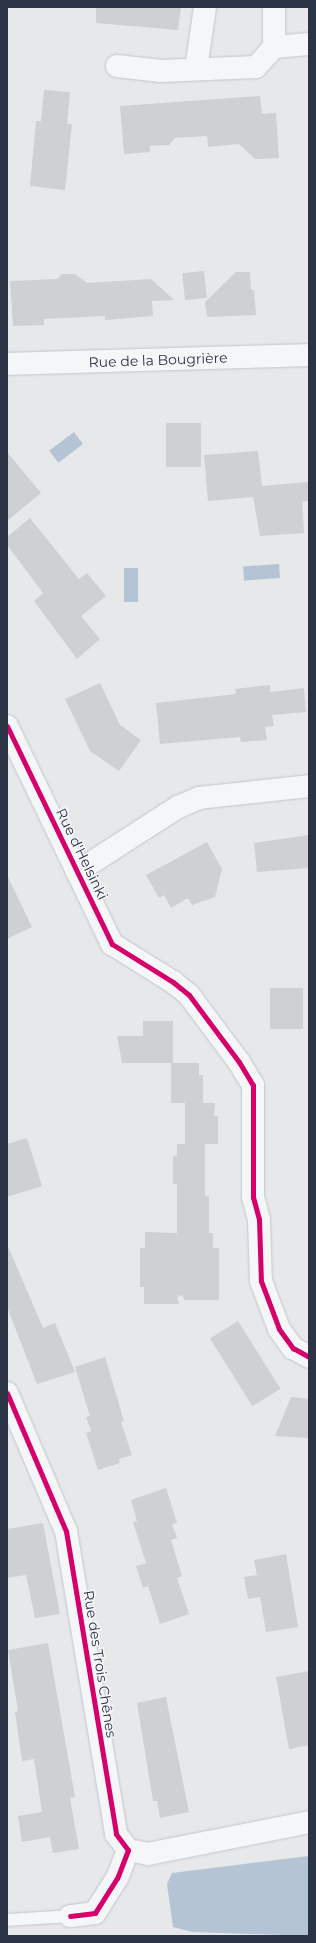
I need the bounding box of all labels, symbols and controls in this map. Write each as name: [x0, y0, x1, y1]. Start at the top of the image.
street label: Rue de la Bougrière: [88, 349, 228, 371]
street label: Rue d'Helsinki: [53, 805, 111, 903]
street label: Rue des Trois Chênes: [80, 1589, 120, 1739]

